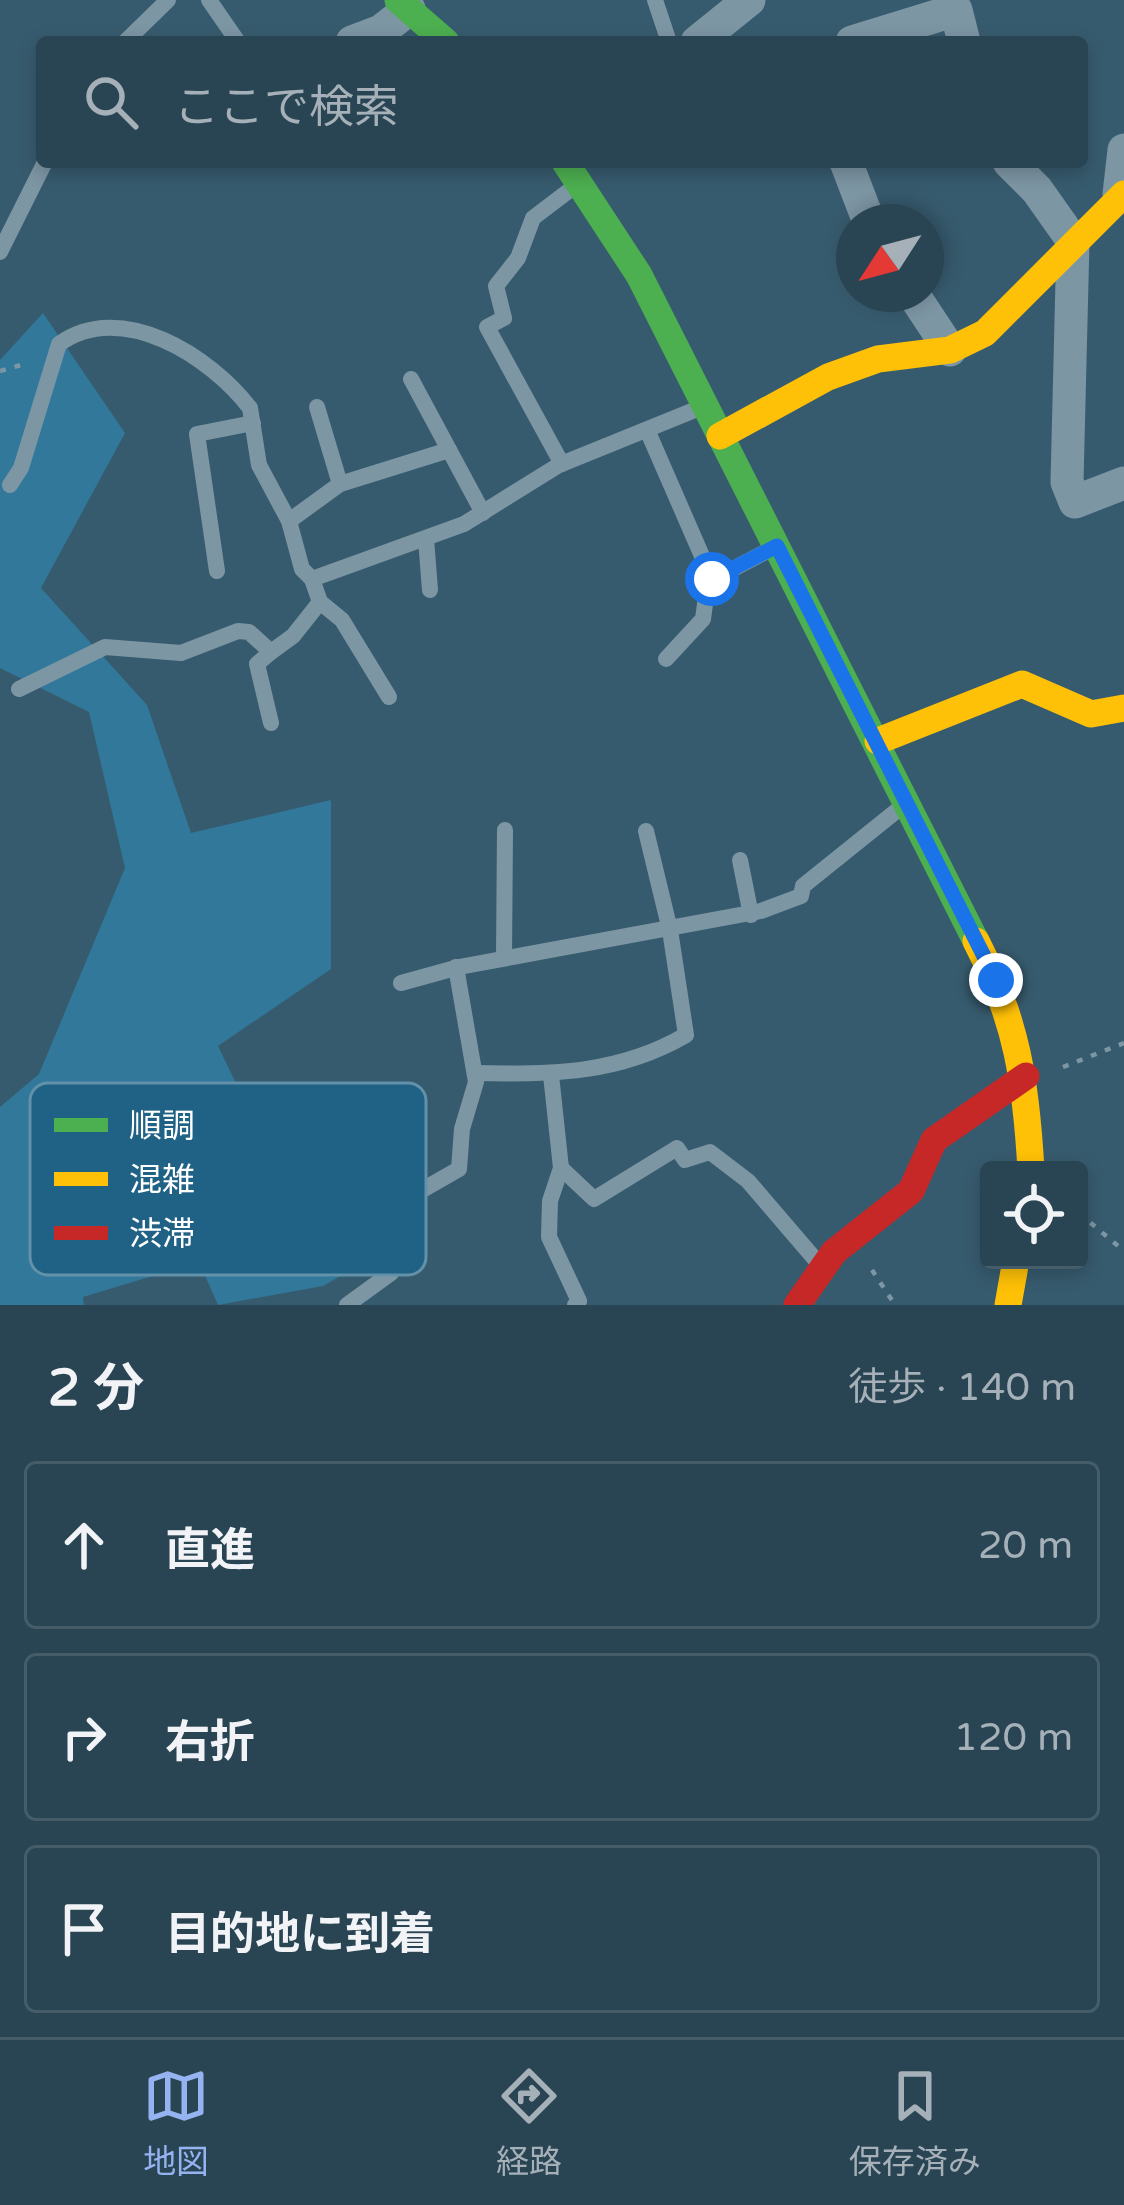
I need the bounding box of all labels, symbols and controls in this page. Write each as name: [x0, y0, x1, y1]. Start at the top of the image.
search box: [36, 36, 1088, 168]
icon: search: [78, 69, 144, 135]
text: ここで検索: [174, 81, 399, 135]
north arrow: [836, 204, 944, 312]
route start: [685, 552, 739, 606]
route end: [969, 953, 1023, 1007]
legend: [30, 1083, 426, 1275]
text: 順調: [129, 1107, 195, 1146]
text: 混雑: [129, 1161, 195, 1200]
map controls: [980, 1161, 1088, 1269]
button: locate: [980, 1161, 1088, 1269]
text: 渋滞: [129, 1215, 195, 1254]
text: 2 分: [48, 1358, 144, 1420]
text: 徒歩 · 140 m: [848, 1364, 1076, 1411]
icon: ahead: [51, 1512, 117, 1578]
text: 20 m: [978, 1522, 1073, 1569]
text: 直進: [165, 1524, 255, 1578]
icon: right: [51, 1704, 117, 1770]
text: 120 m: [954, 1714, 1073, 1761]
text: 右折: [165, 1716, 255, 1770]
icon: arrive: [51, 1896, 117, 1962]
text: 目的地に到着: [165, 1908, 435, 1962]
tab: 地図: [143, 2063, 209, 2183]
tab: 経路: [496, 2063, 562, 2183]
tab: 保存済み: [849, 2063, 981, 2183]

